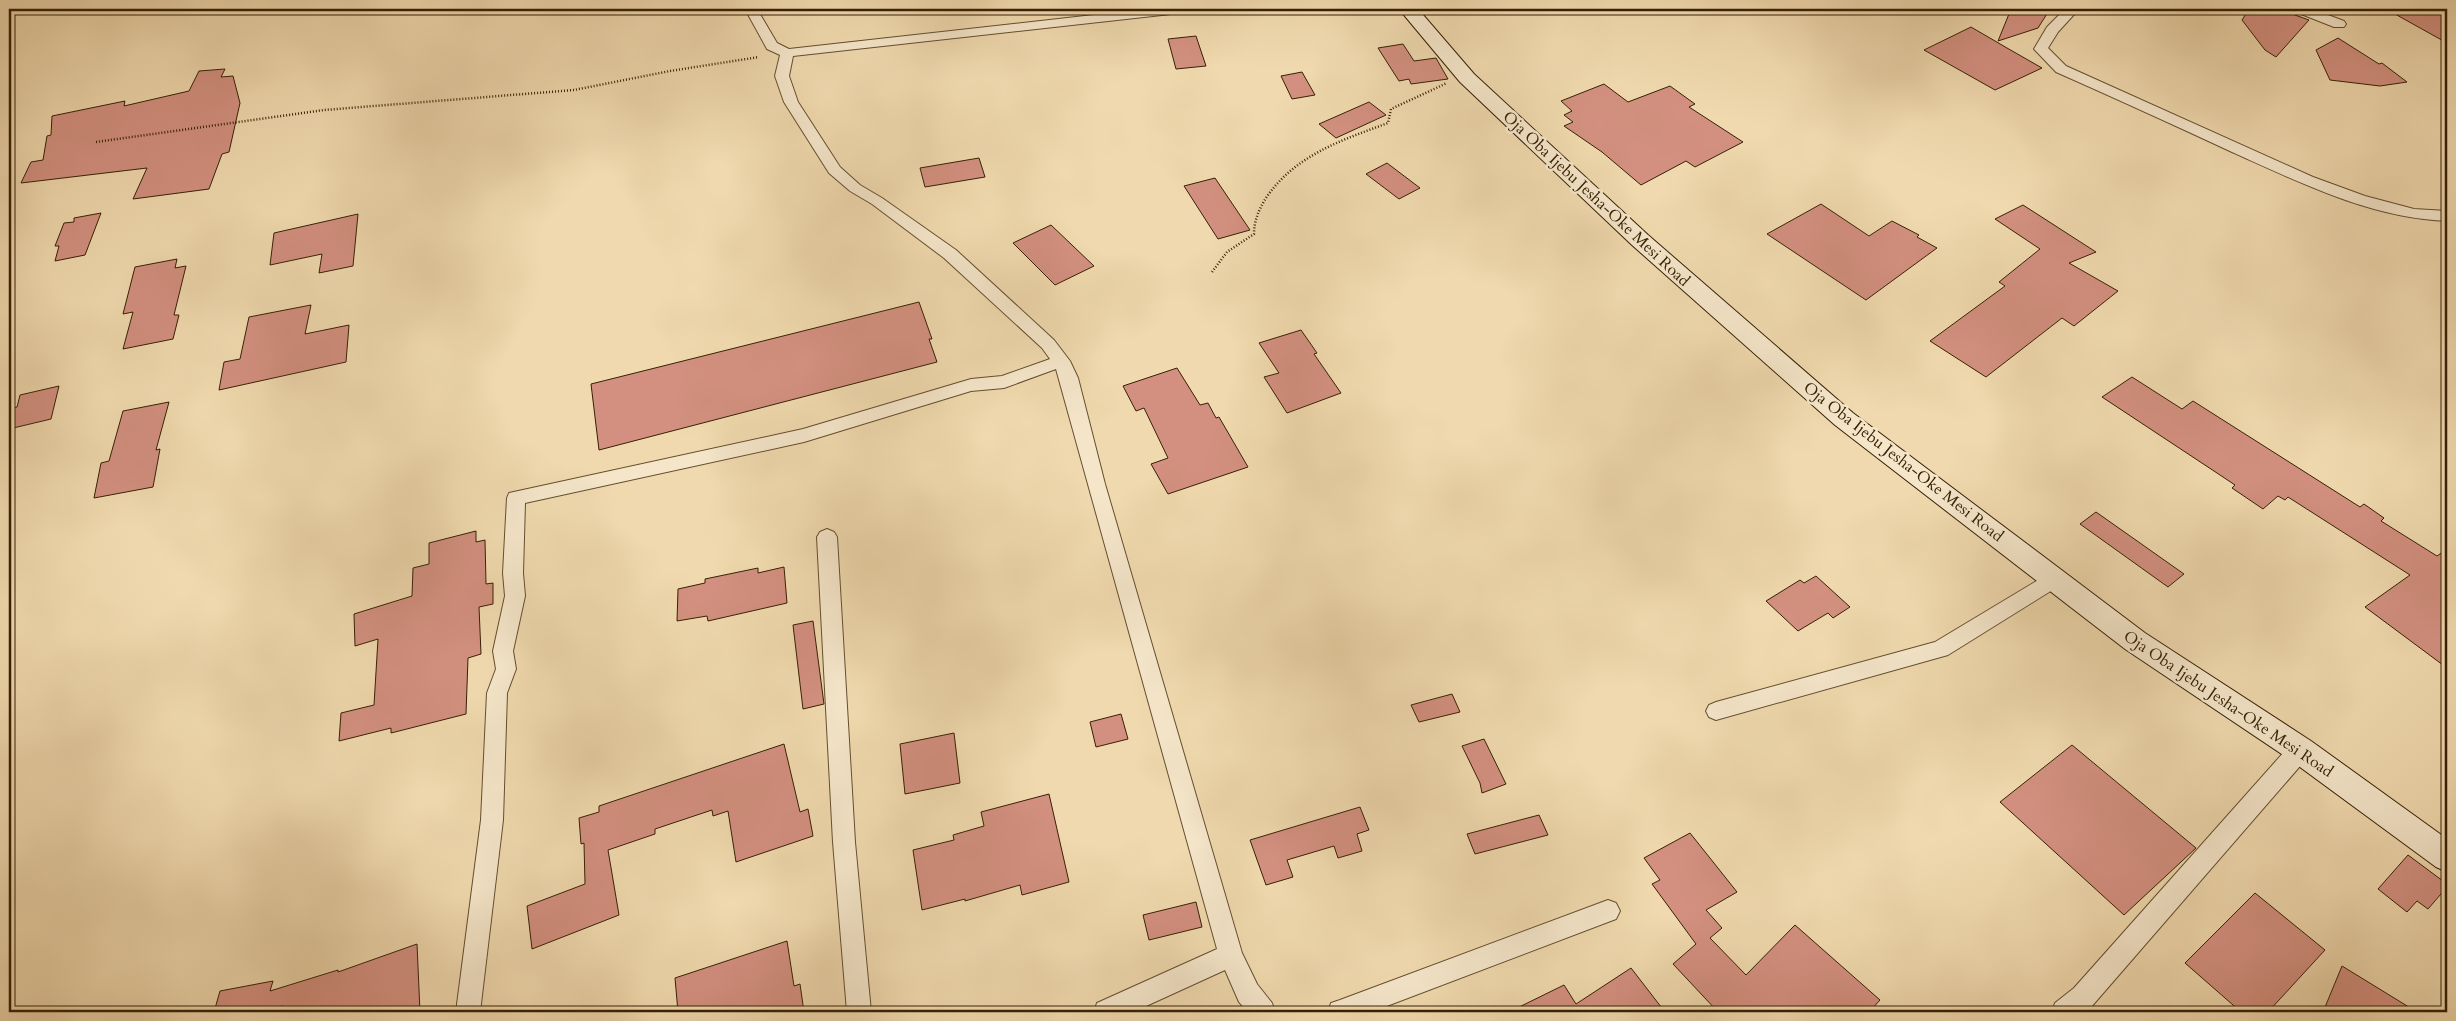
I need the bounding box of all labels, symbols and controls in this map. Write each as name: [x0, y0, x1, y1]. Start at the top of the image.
street label: Oja Oba Ijebu Jesha-Oke Mesi Road: [1498, 106, 1695, 292]
street label: Oja Oba Ijebu Jesha-Oke Mesi Road: [1799, 377, 2008, 547]
street label: Oja Oba Ijebu Jesha-Oke Mesi Road: [2119, 625, 2338, 783]

